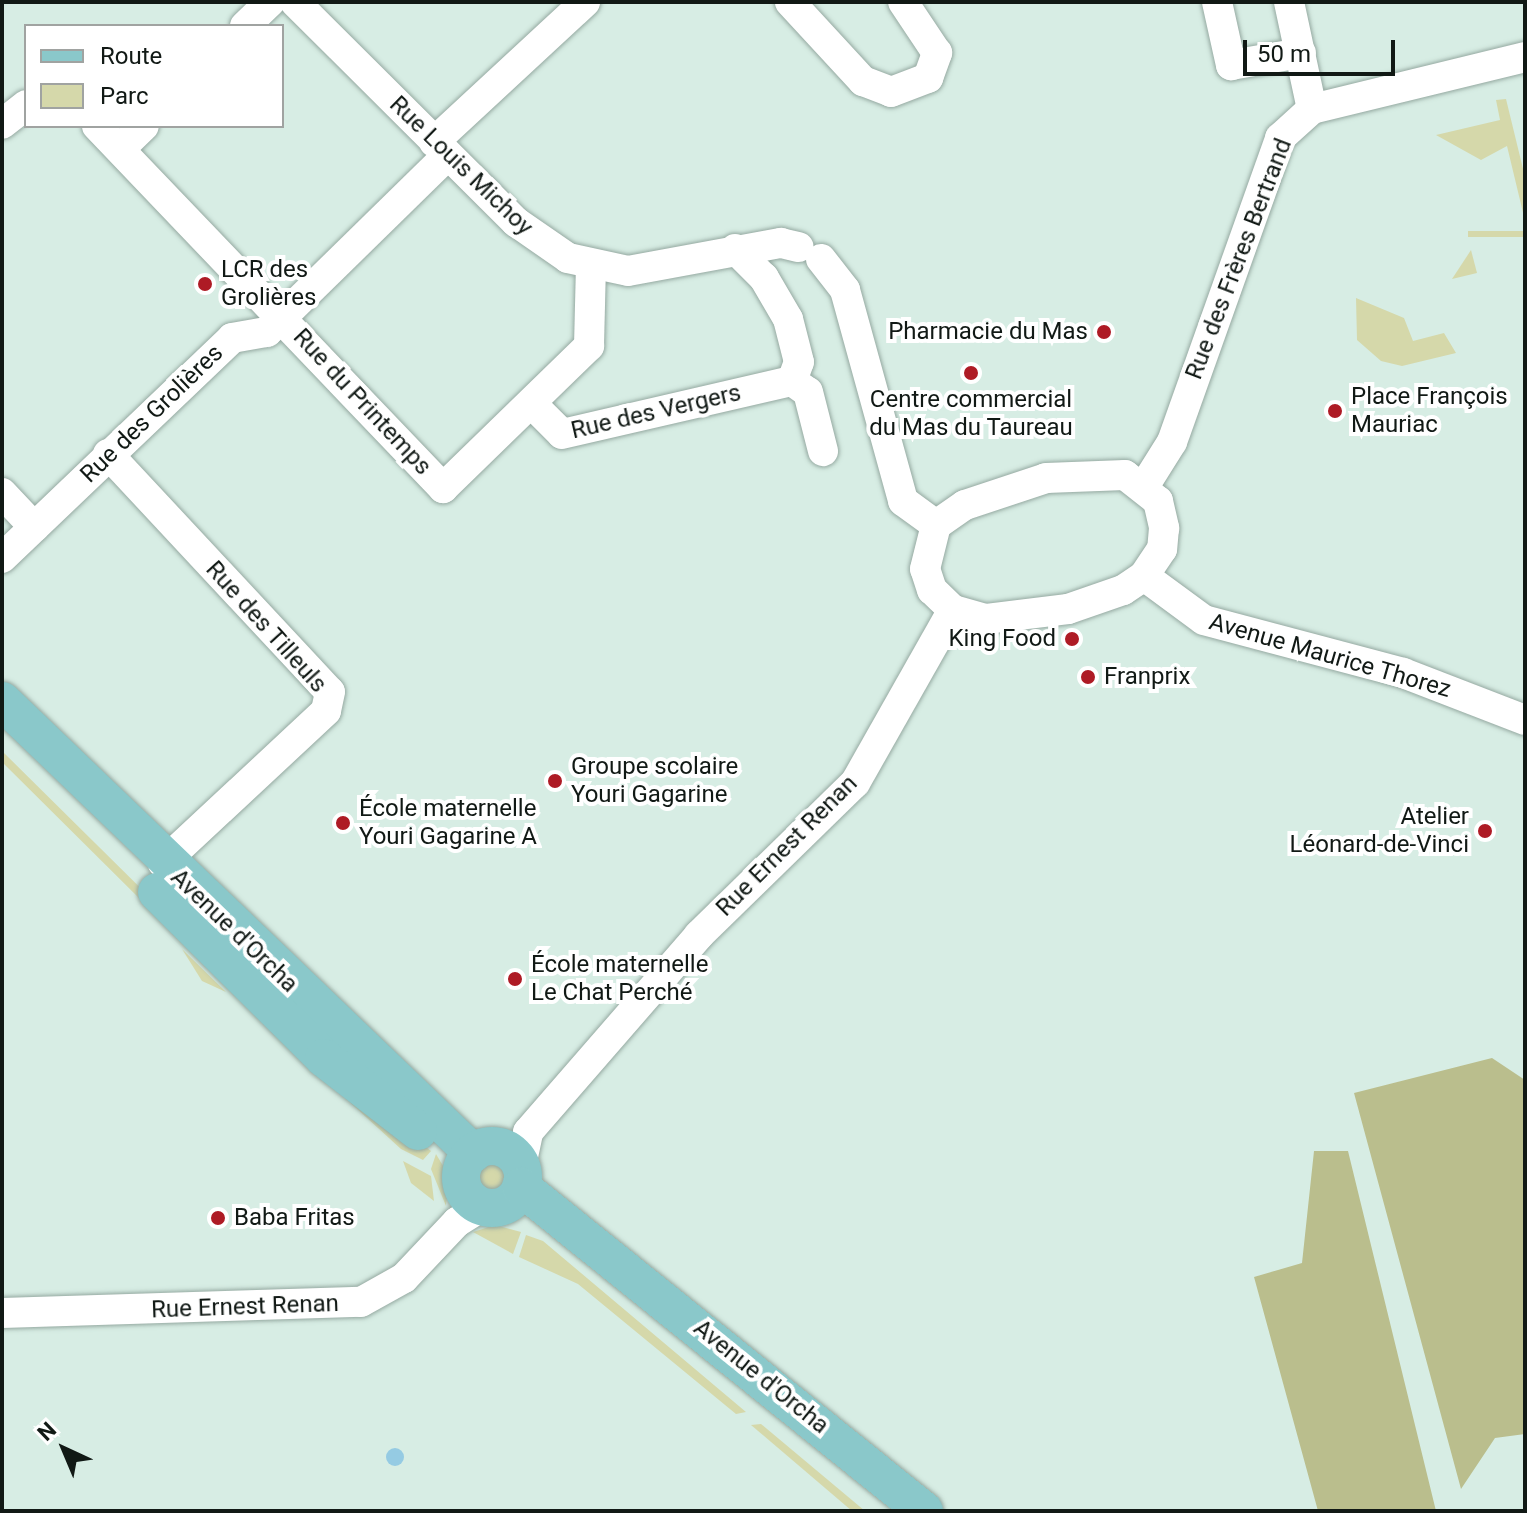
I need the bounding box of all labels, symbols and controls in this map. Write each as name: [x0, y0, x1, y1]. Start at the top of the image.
legend: [24, 24, 284, 128]
scale bar: [1247, 24, 1399, 74]
text: 50 m: [1257, 40, 1311, 68]
text: Route: [100, 42, 162, 70]
text: Parc: [100, 82, 149, 110]
street label: Rue Louis Michoy: [383, 90, 539, 242]
street label: Rue des Frères Bertrand: [1180, 135, 1298, 383]
place label: LCR des Grolières: [221, 256, 316, 312]
marker: LCR des Grolières: [196, 275, 214, 293]
place label: Pharmacie du Mas: [888, 318, 1088, 346]
street label: Rue du Printemps: [287, 323, 437, 481]
marker: Pharmacie du Mas: [1095, 323, 1113, 341]
street label: Rue des Grolières: [75, 339, 229, 489]
marker: Centre commercial du Mas du Taureau: [962, 364, 980, 382]
street label: Rue des Vergers: [568, 378, 744, 446]
place label: Place François Mauriac: [1351, 383, 1508, 439]
place label: Centre commercial du Mas du Taureau: [869, 386, 1073, 442]
marker: Place François Mauriac: [1326, 402, 1344, 420]
street label: Rue des Tilleuls: [199, 555, 333, 699]
street label: Avenue Maurice Thorez: [1206, 608, 1454, 704]
place label: King Food: [948, 625, 1056, 653]
marker: King Food: [1063, 630, 1081, 648]
place label: Franprix: [1104, 663, 1190, 691]
marker: Franprix: [1079, 668, 1097, 686]
place label: Groupe scolaire Youri Gagarine: [571, 753, 738, 809]
street label: Rue Ernest Renan: [710, 769, 864, 923]
marker: Groupe scolaire Youri Gagarine: [546, 772, 564, 790]
place label: École maternelle Youri Gagarine A: [359, 795, 537, 851]
place label: Atelier Léonard-de-Vinci: [1290, 803, 1469, 859]
marker: École maternelle Youri Gagarine A: [334, 814, 352, 832]
marker: Atelier Léonard-de-Vinci: [1476, 822, 1494, 840]
street label: Avenue d'Orcha: [164, 863, 304, 999]
place label: École maternelle Le Chat Perché: [531, 951, 708, 1007]
marker: École maternelle Le Chat Perché: [506, 970, 524, 988]
place label: Baba Fritas: [234, 1204, 355, 1232]
marker: Baba Fritas: [209, 1209, 227, 1227]
street label: Rue Ernest Renan: [151, 1289, 339, 1325]
street label: Avenue d'Orcha: [688, 1314, 834, 1440]
north arrow: [24, 1409, 104, 1489]
text: N: [33, 1417, 61, 1446]

